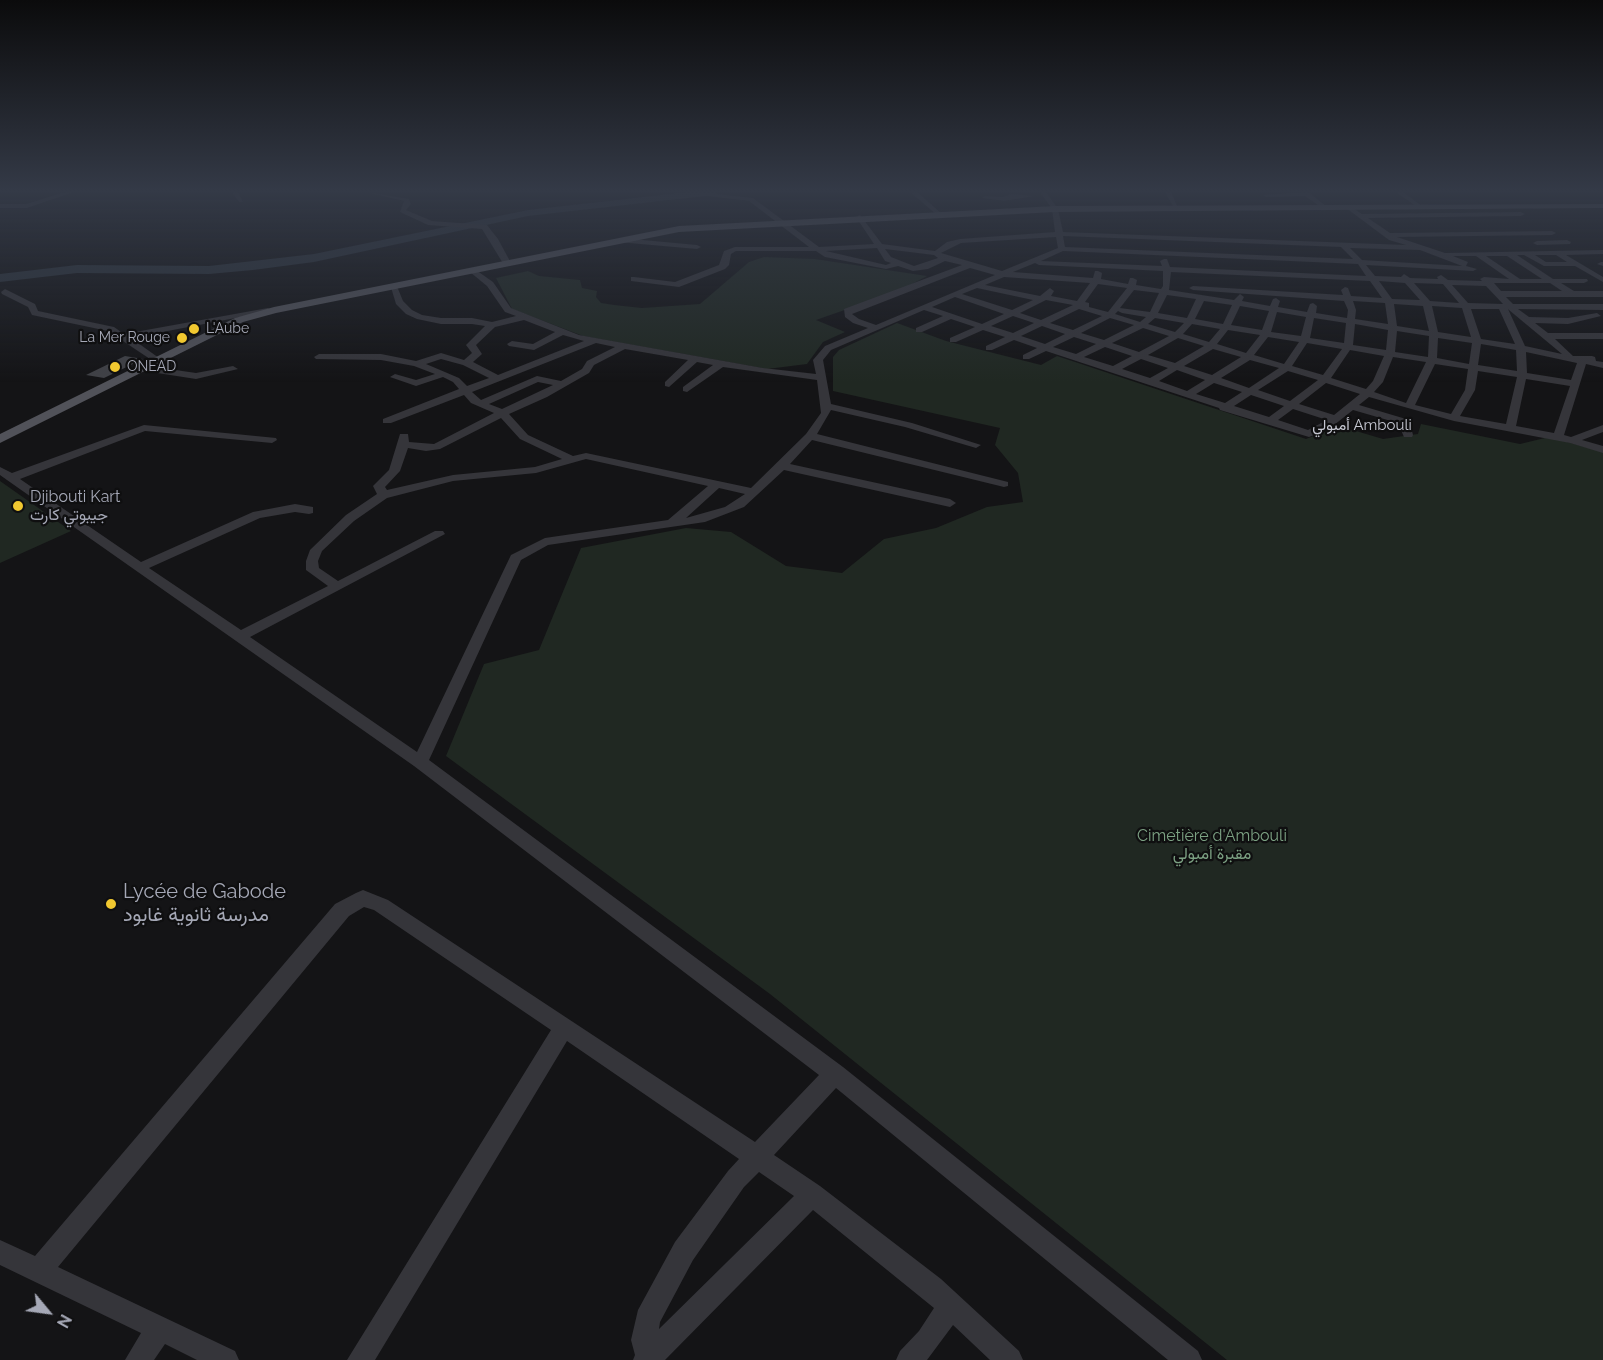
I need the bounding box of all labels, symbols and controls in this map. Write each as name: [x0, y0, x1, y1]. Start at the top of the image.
place label: L'Aube: [206, 321, 249, 337]
marker: L'Aube: [187, 322, 201, 336]
place label: La Mer Rouge: [79, 330, 170, 346]
marker: La Mer Rouge: [175, 331, 189, 345]
place label: ONEAD: [127, 359, 176, 375]
marker: ONEAD: [108, 360, 122, 374]
district label: أمبولي Ambouli: [1312, 416, 1412, 434]
place label: Djibouti Kart جيبوتي كارت: [30, 487, 120, 525]
marker: Djibouti Kart جيبوتي كارت: [11, 499, 25, 513]
park label: Cimetière d'Ambouli مقبرة أمبولي: [1137, 826, 1287, 864]
place label: Lycée de Gabode مدرسة ثانوية غابود: [123, 880, 286, 927]
marker: Lycée de Gabode مدرسة ثانوية غابود: [104, 897, 118, 911]
north arrow: [18, 1282, 78, 1342]
text: N: [53, 1311, 75, 1331]

